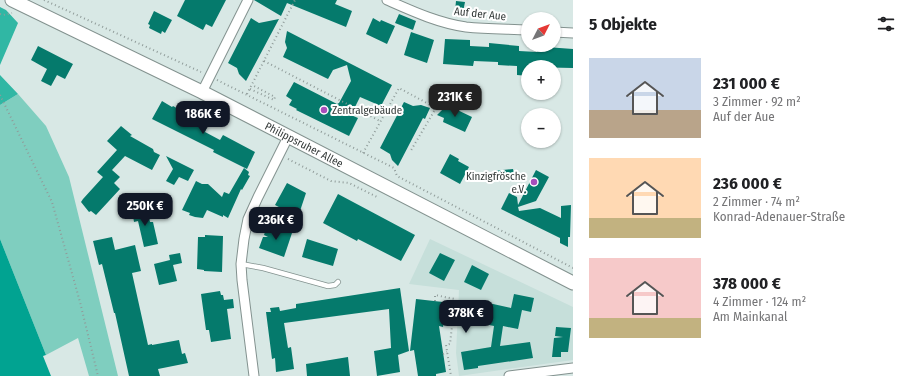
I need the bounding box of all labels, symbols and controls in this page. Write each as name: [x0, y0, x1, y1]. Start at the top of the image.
street label: Auf der Aue: [453, 5, 507, 23]
north arrow: [521, 12, 561, 52]
map controls: [521, 12, 561, 148]
icon: filters: [875, 13, 897, 35]
text: 5 Objekte: [589, 14, 657, 35]
button: +: [521, 60, 561, 100]
text: 231 000 €: [713, 73, 780, 94]
icon: home: [621, 74, 669, 122]
pin: 231K €: [422, 84, 488, 118]
text: 231K €: [438, 89, 472, 104]
text: 3 Zimmer · 92 m²: [713, 94, 801, 109]
pin: 186K €: [170, 101, 236, 135]
place label: Zentralgebäude: [332, 104, 402, 117]
marker: Zentralgebäude: [319, 105, 329, 115]
text: 186K €: [185, 106, 221, 121]
button: −: [521, 108, 561, 148]
text: Auf der Aue: [713, 109, 775, 124]
street label: Philippsruher Allee: [263, 119, 345, 170]
place label: Kinzigfrösche e.V.: [466, 170, 526, 196]
text: 236 000 €: [713, 173, 782, 194]
icon: home: [621, 174, 669, 222]
marker: Kinzigfrösche e.V.: [529, 177, 539, 187]
pin: 250K €: [112, 193, 178, 227]
text: 2 Zimmer · 74 m²: [713, 194, 800, 209]
text: 250K €: [127, 198, 163, 213]
pin: 236K €: [243, 207, 309, 241]
text: Konrad-Adenauer-Straße: [713, 209, 845, 224]
text: 236K €: [258, 212, 294, 227]
text: 378 000 €: [713, 273, 781, 294]
icon: home: [621, 274, 669, 322]
text: 4 Zimmer · 124 m²: [713, 294, 806, 309]
pin: 378K €: [433, 300, 499, 334]
text: 378K €: [448, 305, 484, 320]
text: Am Mainkanal: [713, 309, 787, 324]

